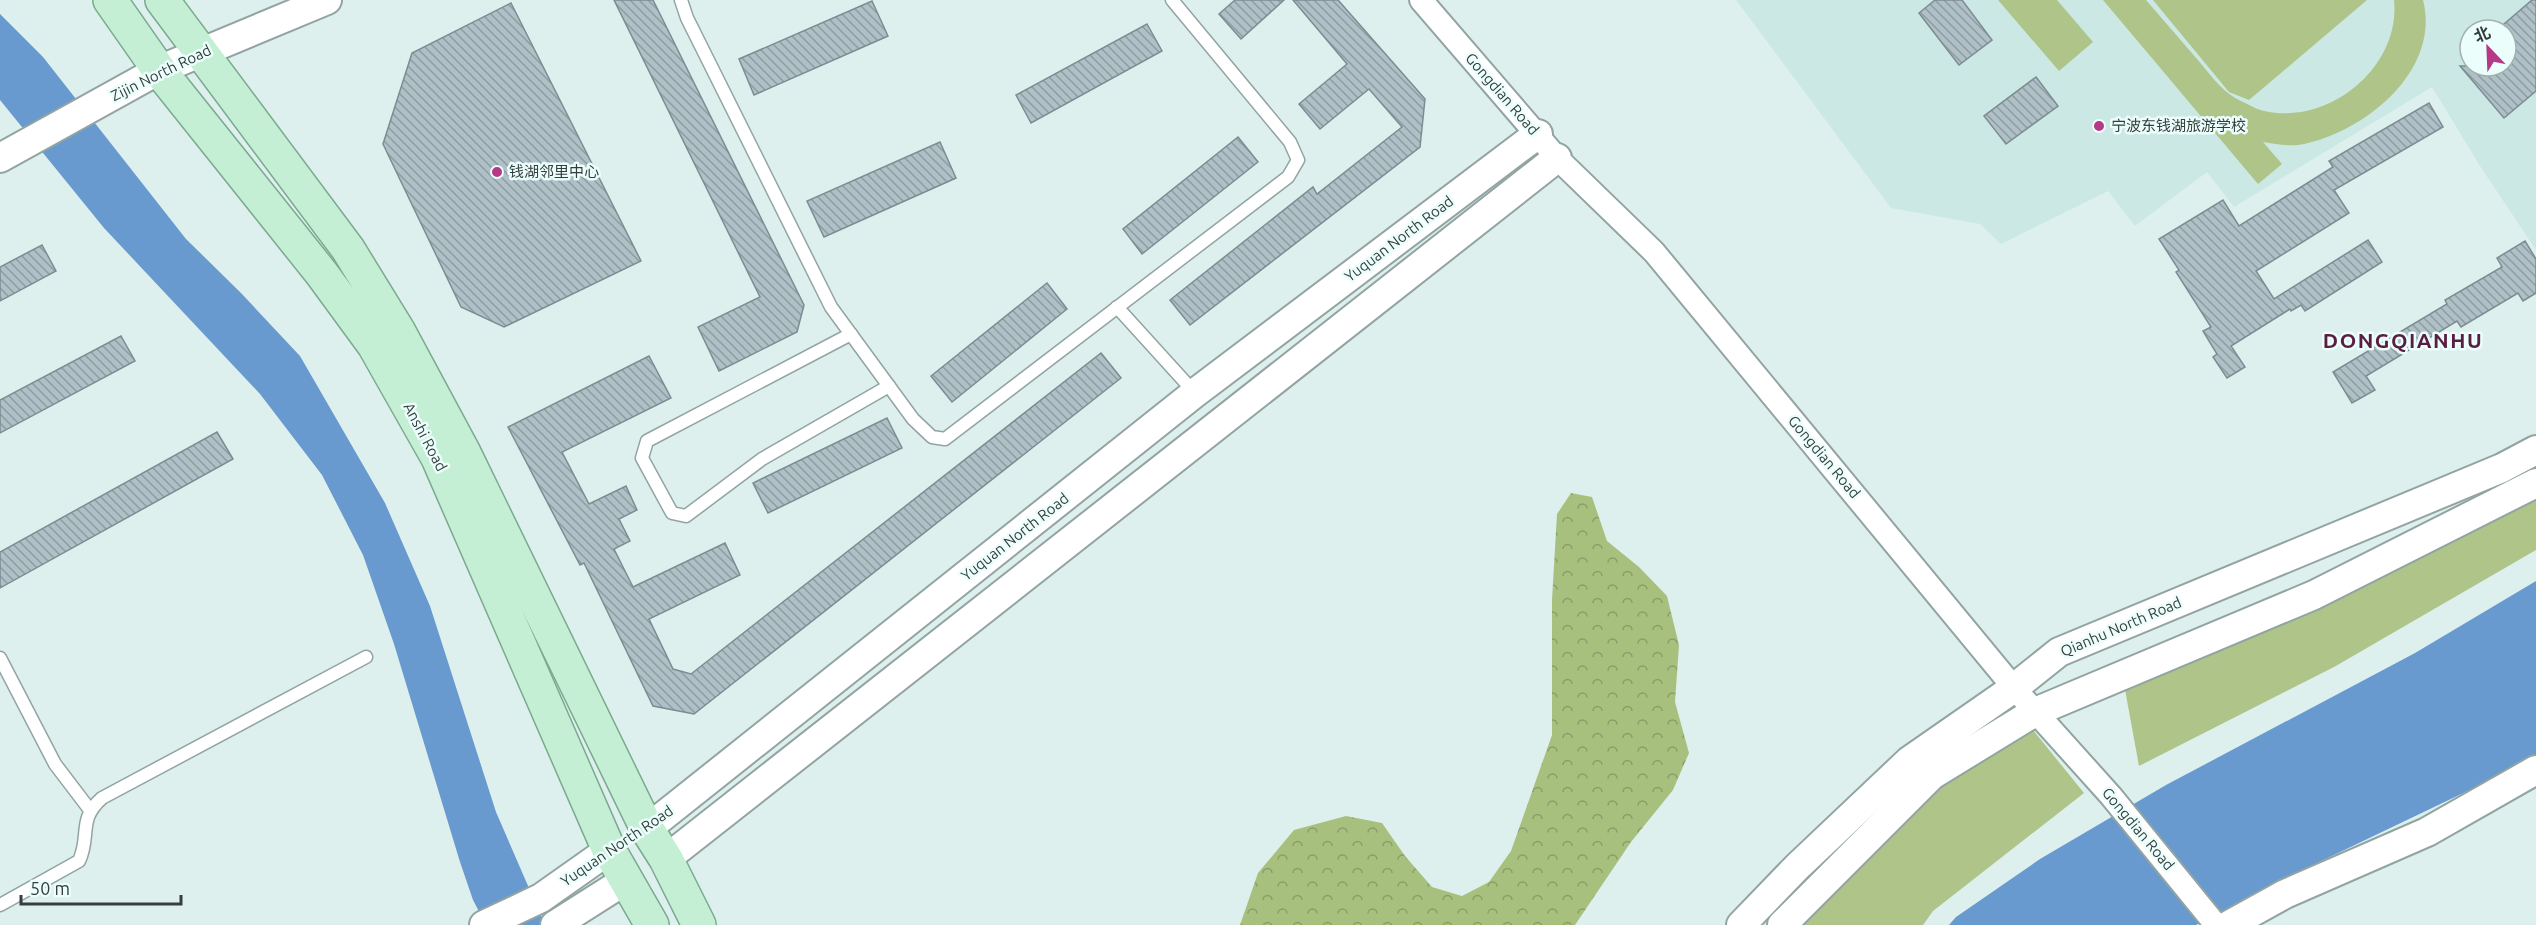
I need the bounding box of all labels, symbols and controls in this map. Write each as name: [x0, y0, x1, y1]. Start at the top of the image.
north arrow: [2458, 18, 2518, 78]
text: 北: [2471, 23, 2493, 46]
street label: Zijin North Road: [108, 41, 214, 104]
street label: Gongdian Road: [1462, 49, 1542, 138]
place label: 宁波东钱湖旅游学校: [2111, 117, 2246, 134]
marker: 宁波东钱湖旅游学校: [2092, 119, 2106, 133]
place label: 钱湖邻里中心: [509, 163, 599, 180]
marker: 钱湖邻里中心: [490, 165, 504, 179]
street label: Yuquan North Road: [1341, 192, 1456, 285]
district label: DONGQIANHU: [2323, 328, 2483, 352]
street label: Anshi Road: [400, 400, 451, 474]
street label: Gongdian Road: [1785, 412, 1864, 501]
street label: Yuquan North Road: [958, 489, 1072, 584]
street label: Qianhu North Road: [2058, 593, 2184, 660]
street label: Gongdian Road: [2099, 784, 2178, 873]
street label: Yuquan North Road: [557, 802, 676, 889]
scale bar: [21, 868, 182, 906]
text: 50 m: [30, 878, 70, 898]

